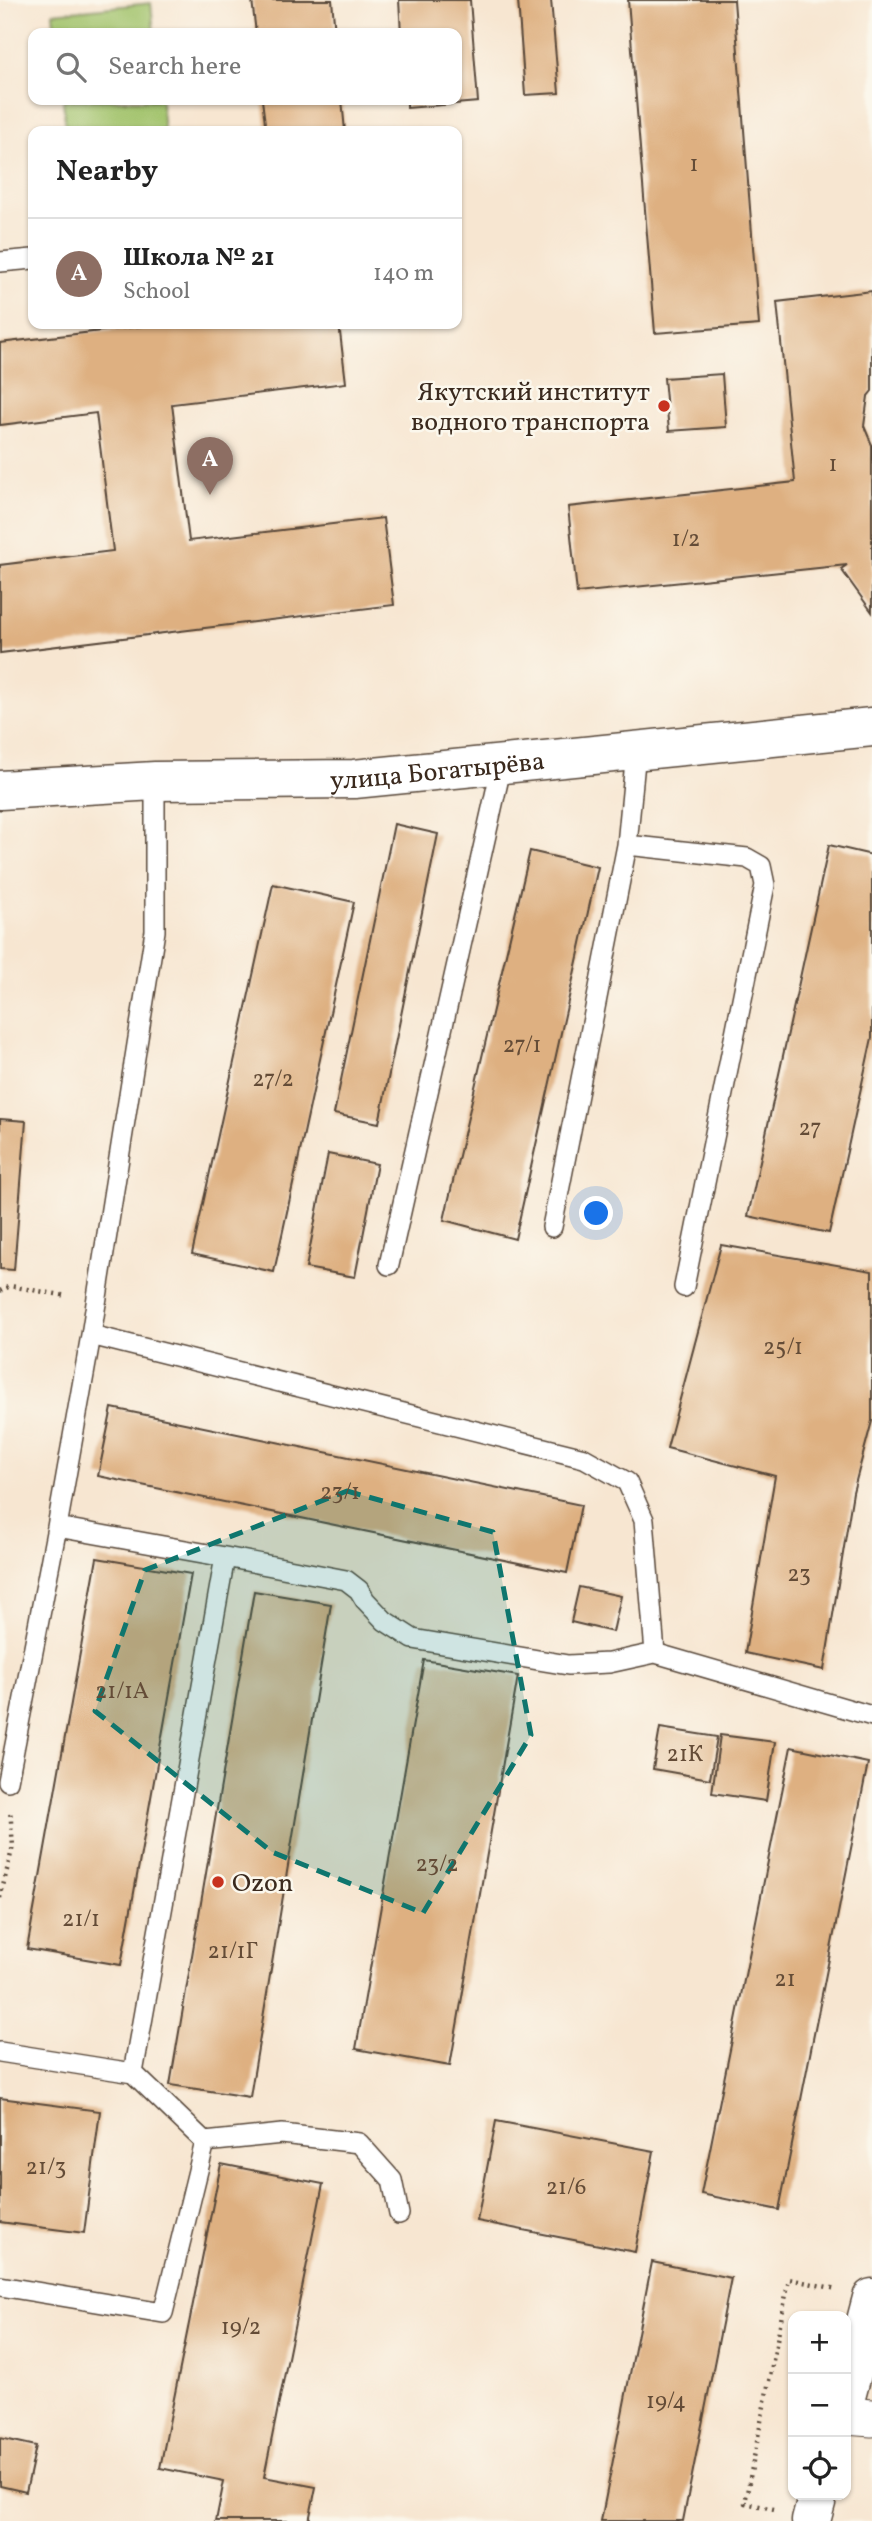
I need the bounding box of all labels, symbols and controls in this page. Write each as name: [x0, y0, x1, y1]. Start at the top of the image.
search box: [28, 28, 462, 105]
icon: search: [52, 48, 90, 86]
text: Search here: [108, 49, 241, 85]
house number: 1: [690, 149, 698, 181]
text: Nearby: [56, 151, 158, 193]
text: Школа № 21: [123, 240, 275, 276]
text: A: [71, 258, 87, 290]
text: 140 m: [373, 258, 434, 290]
text: School: [123, 276, 190, 308]
place label: Якутский институт водного транспорта: [411, 375, 650, 441]
marker: Якутский институт водного транспорта: [656, 398, 672, 414]
pin: A: [187, 437, 233, 495]
house number: 1: [829, 449, 837, 481]
house number: 1/2: [672, 524, 700, 556]
street label: улица Богатырёва: [330, 744, 546, 799]
house number: 27/1: [503, 1030, 541, 1062]
house number: 27/2: [252, 1064, 294, 1096]
house number: 27: [799, 1113, 821, 1145]
your location: [579, 1196, 613, 1230]
house number: 25/1: [763, 1332, 803, 1364]
house number: 23/1: [320, 1477, 360, 1509]
house number: 23: [787, 1559, 811, 1591]
house number: 21/1А: [95, 1676, 149, 1708]
house number: 21К: [667, 1739, 704, 1771]
house number: 23/2: [415, 1849, 459, 1881]
place label: Ozon: [232, 1866, 293, 1902]
marker: Ozon: [210, 1874, 226, 1890]
house number: 21/1: [62, 1904, 100, 1936]
house number: 21/1Г: [208, 1936, 258, 1968]
house number: 21: [774, 1964, 796, 1996]
house number: 21/3: [26, 2152, 66, 2184]
house number: 21/6: [546, 2172, 586, 2204]
map controls: [788, 2311, 851, 2500]
button: +: [788, 2311, 851, 2374]
house number: 19/2: [221, 2312, 261, 2344]
button: −: [788, 2374, 851, 2437]
house number: 19/4: [646, 2386, 686, 2418]
button: locate: [788, 2437, 851, 2500]

